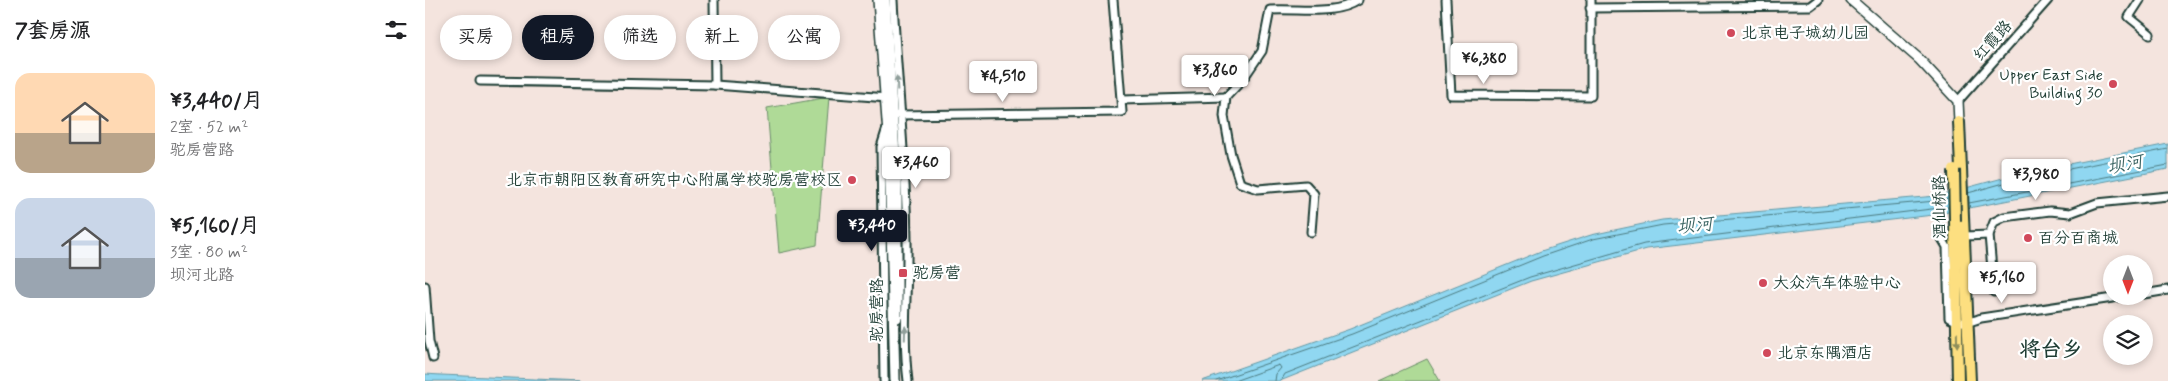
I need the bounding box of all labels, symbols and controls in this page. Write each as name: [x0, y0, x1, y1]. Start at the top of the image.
chip: 买房: [440, 15, 512, 60]
chip: 租房: [522, 15, 594, 60]
chip: 筛选: [604, 15, 676, 60]
chip: 新上: [686, 15, 758, 60]
chip: 公寓: [768, 15, 840, 60]
icon: filters: [382, 16, 410, 44]
street label: 红霞路: [1969, 16, 2017, 66]
text: 7套房源: [15, 17, 91, 45]
place label: 北京电子城幼儿园: [1741, 23, 1869, 44]
marker: 北京电子城幼儿园: [1725, 27, 1737, 39]
pin: ¥6,380: [1443, 42, 1525, 85]
text: ¥6,380: [1461, 48, 1507, 69]
pin: ¥3,860: [1174, 54, 1256, 97]
text: ¥3,860: [1192, 60, 1238, 81]
pin: ¥4,510: [962, 61, 1044, 103]
place label: Upper East Side Building 30: [2000, 65, 2103, 105]
text: ¥4,510: [980, 66, 1026, 87]
one-way arrow: [893, 75, 901, 91]
marker: Upper East Side Building 30: [2107, 78, 2119, 90]
text: ¥3,440/月: [170, 87, 263, 115]
icon: home: [55, 93, 115, 153]
text: 2室 · 52 m²: [170, 117, 248, 138]
text: 驼房营路: [170, 140, 234, 161]
pin: ¥3,460: [875, 146, 957, 189]
water label: 坝河: [2105, 149, 2148, 180]
text: ¥3,460: [893, 152, 939, 173]
pin: ¥3,980: [1995, 158, 2077, 201]
text: ¥3,980: [2012, 164, 2060, 185]
place label: 北京市朝阳区教育研究中心附属学校驼房营校区: [506, 170, 842, 191]
marker: 北京市朝阳区教育研究中心附属学校驼房营校区: [846, 174, 858, 186]
street label: 酒仙桥路: [1929, 175, 1951, 239]
pin: ¥3,440: [831, 210, 913, 252]
text: ¥5,160/月: [170, 212, 260, 240]
water label: 坝河: [1676, 212, 1717, 240]
text: ¥3,440: [848, 215, 896, 236]
icon: home: [55, 218, 115, 278]
place label: 百分百商城: [2038, 228, 2118, 249]
marker: 百分百商城: [2022, 232, 2034, 244]
text: 3室 · 80 m²: [170, 242, 248, 263]
north arrow: [2103, 255, 2153, 305]
map controls: [2103, 255, 2153, 365]
pin: ¥5,160: [1961, 262, 2043, 304]
place label: 驼房营: [913, 263, 961, 284]
text: 坝河北路: [170, 265, 234, 286]
marker: 驼房营: [897, 267, 909, 279]
text: ¥5,160: [1979, 267, 2025, 288]
place label: 大众汽车体验中心: [1773, 273, 1901, 294]
marker: 大众汽车体验中心: [1757, 277, 1769, 289]
street label: 驼房营路: [867, 278, 888, 342]
button: layers: [2103, 315, 2153, 365]
one-way arrow: [901, 324, 909, 340]
one-way arrow: [1953, 332, 1961, 348]
district label: 将台乡: [2020, 336, 2083, 364]
place label: 北京东隅酒店: [1777, 343, 1873, 364]
marker: 北京东隅酒店: [1761, 347, 1773, 359]

